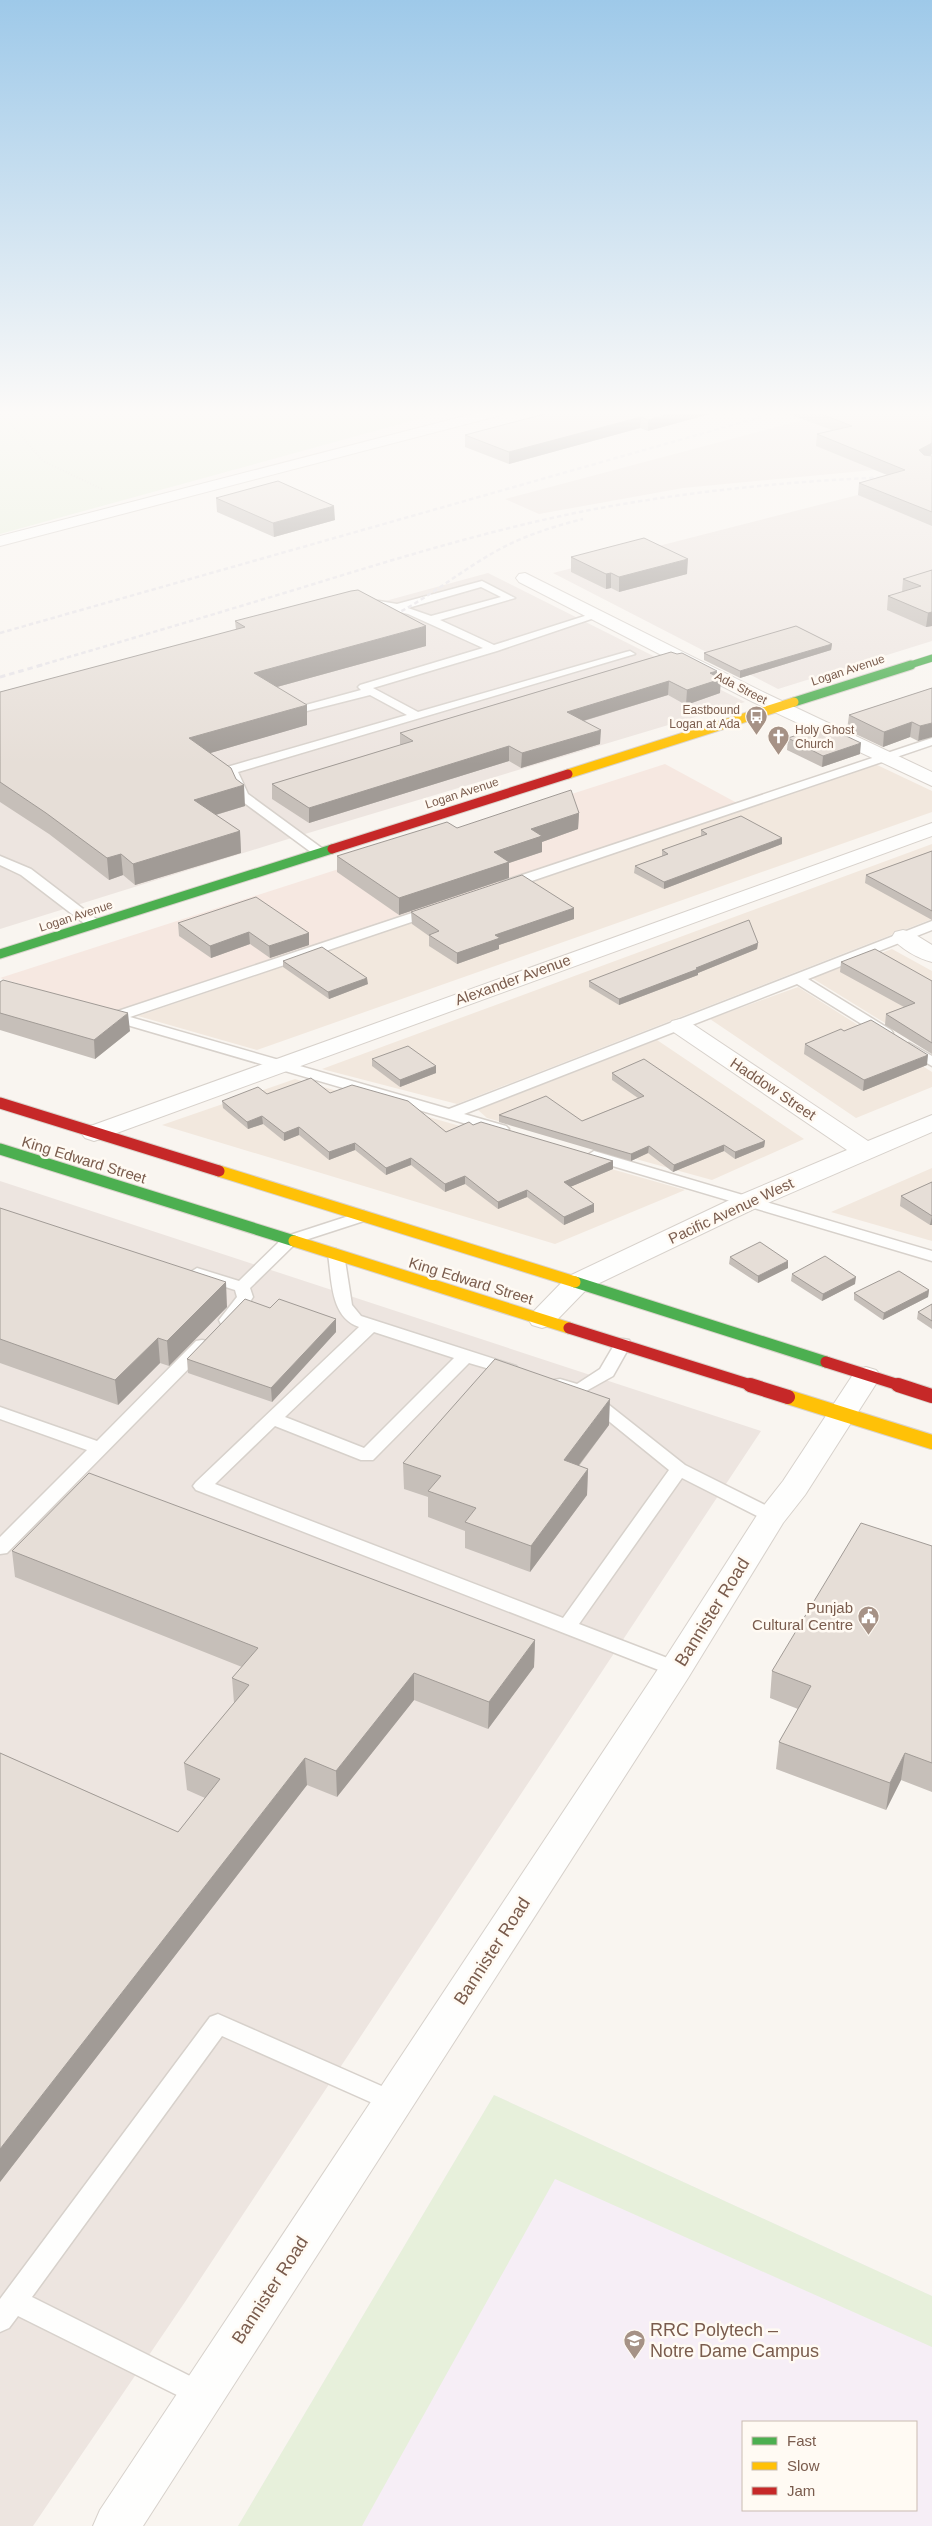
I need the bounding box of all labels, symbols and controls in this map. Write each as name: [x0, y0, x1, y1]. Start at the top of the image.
street label: Logan Avenue: [809, 651, 887, 688]
street label: Ada Street: [713, 669, 770, 707]
place label: Eastbound Logan at Ada: [669, 703, 740, 731]
bus stop icon: Eastbound Logan at Ada: [744, 705, 768, 736]
place label: Holy Ghost Church: [795, 723, 855, 751]
church icon: Holy Ghost Church: [767, 725, 791, 756]
street label: Logan Avenue: [423, 774, 501, 811]
street label: Logan Avenue: [37, 897, 115, 934]
street label: Alexander Avenue: [453, 951, 573, 1008]
street label: Haddow Street: [727, 1054, 820, 1124]
street label: King Edward Street: [20, 1132, 149, 1187]
street label: Pacific Avenue West: [665, 1174, 797, 1247]
street label: King Edward Street: [407, 1253, 536, 1308]
street label: Bannister Road: [671, 1554, 753, 1670]
place label: Punjab Cultural Centre: [752, 1599, 853, 1633]
public building icon: Punjab Cultural Centre: [857, 1605, 881, 1636]
street label: Bannister Road: [450, 1894, 534, 2008]
street label: Bannister Road: [228, 2233, 312, 2347]
place label: RRC Polytech – Notre Dame Campus: [650, 2320, 819, 2361]
school or university icon: RRC Polytech – Notre Dame Campus: [622, 2328, 646, 2359]
legend: [742, 2421, 917, 2511]
text: Fast: [787, 2432, 817, 2449]
text: Slow: [787, 2457, 820, 2474]
text: Jam: [787, 2482, 815, 2499]

